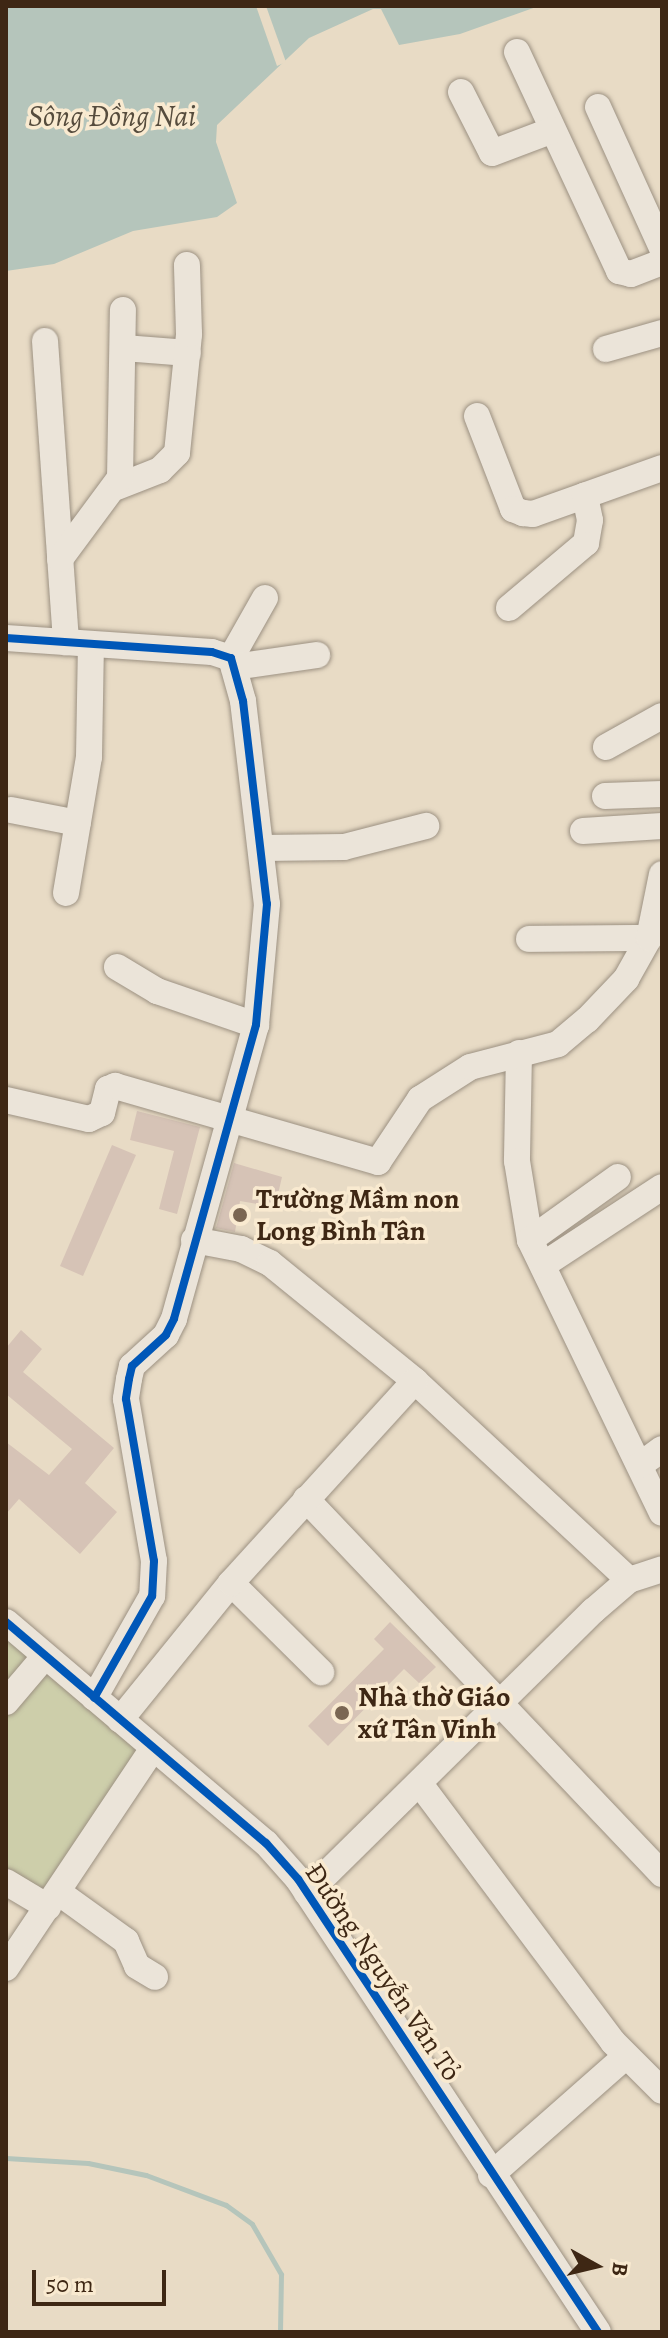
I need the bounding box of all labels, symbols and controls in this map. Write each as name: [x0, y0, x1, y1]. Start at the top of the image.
water label: Sông Đồng Nai: [28, 98, 196, 134]
place label: Trường Mầm non Long Bình Tân: [256, 1182, 459, 1248]
marker: Trường Mầm non Long Bình Tân: [231, 1206, 249, 1224]
place label: Nhà thờ Giáo xứ Tân Vinh: [358, 1680, 510, 1746]
marker: Nhà thờ Giáo xứ Tân Vinh: [333, 1704, 351, 1722]
street label: Đường Nguyễn Văn Tỏ: [298, 1857, 468, 2087]
north arrow: [556, 2226, 636, 2306]
scale bar: [36, 2254, 170, 2304]
text: B: [604, 2260, 636, 2278]
text: 50 m: [46, 2268, 94, 2300]

